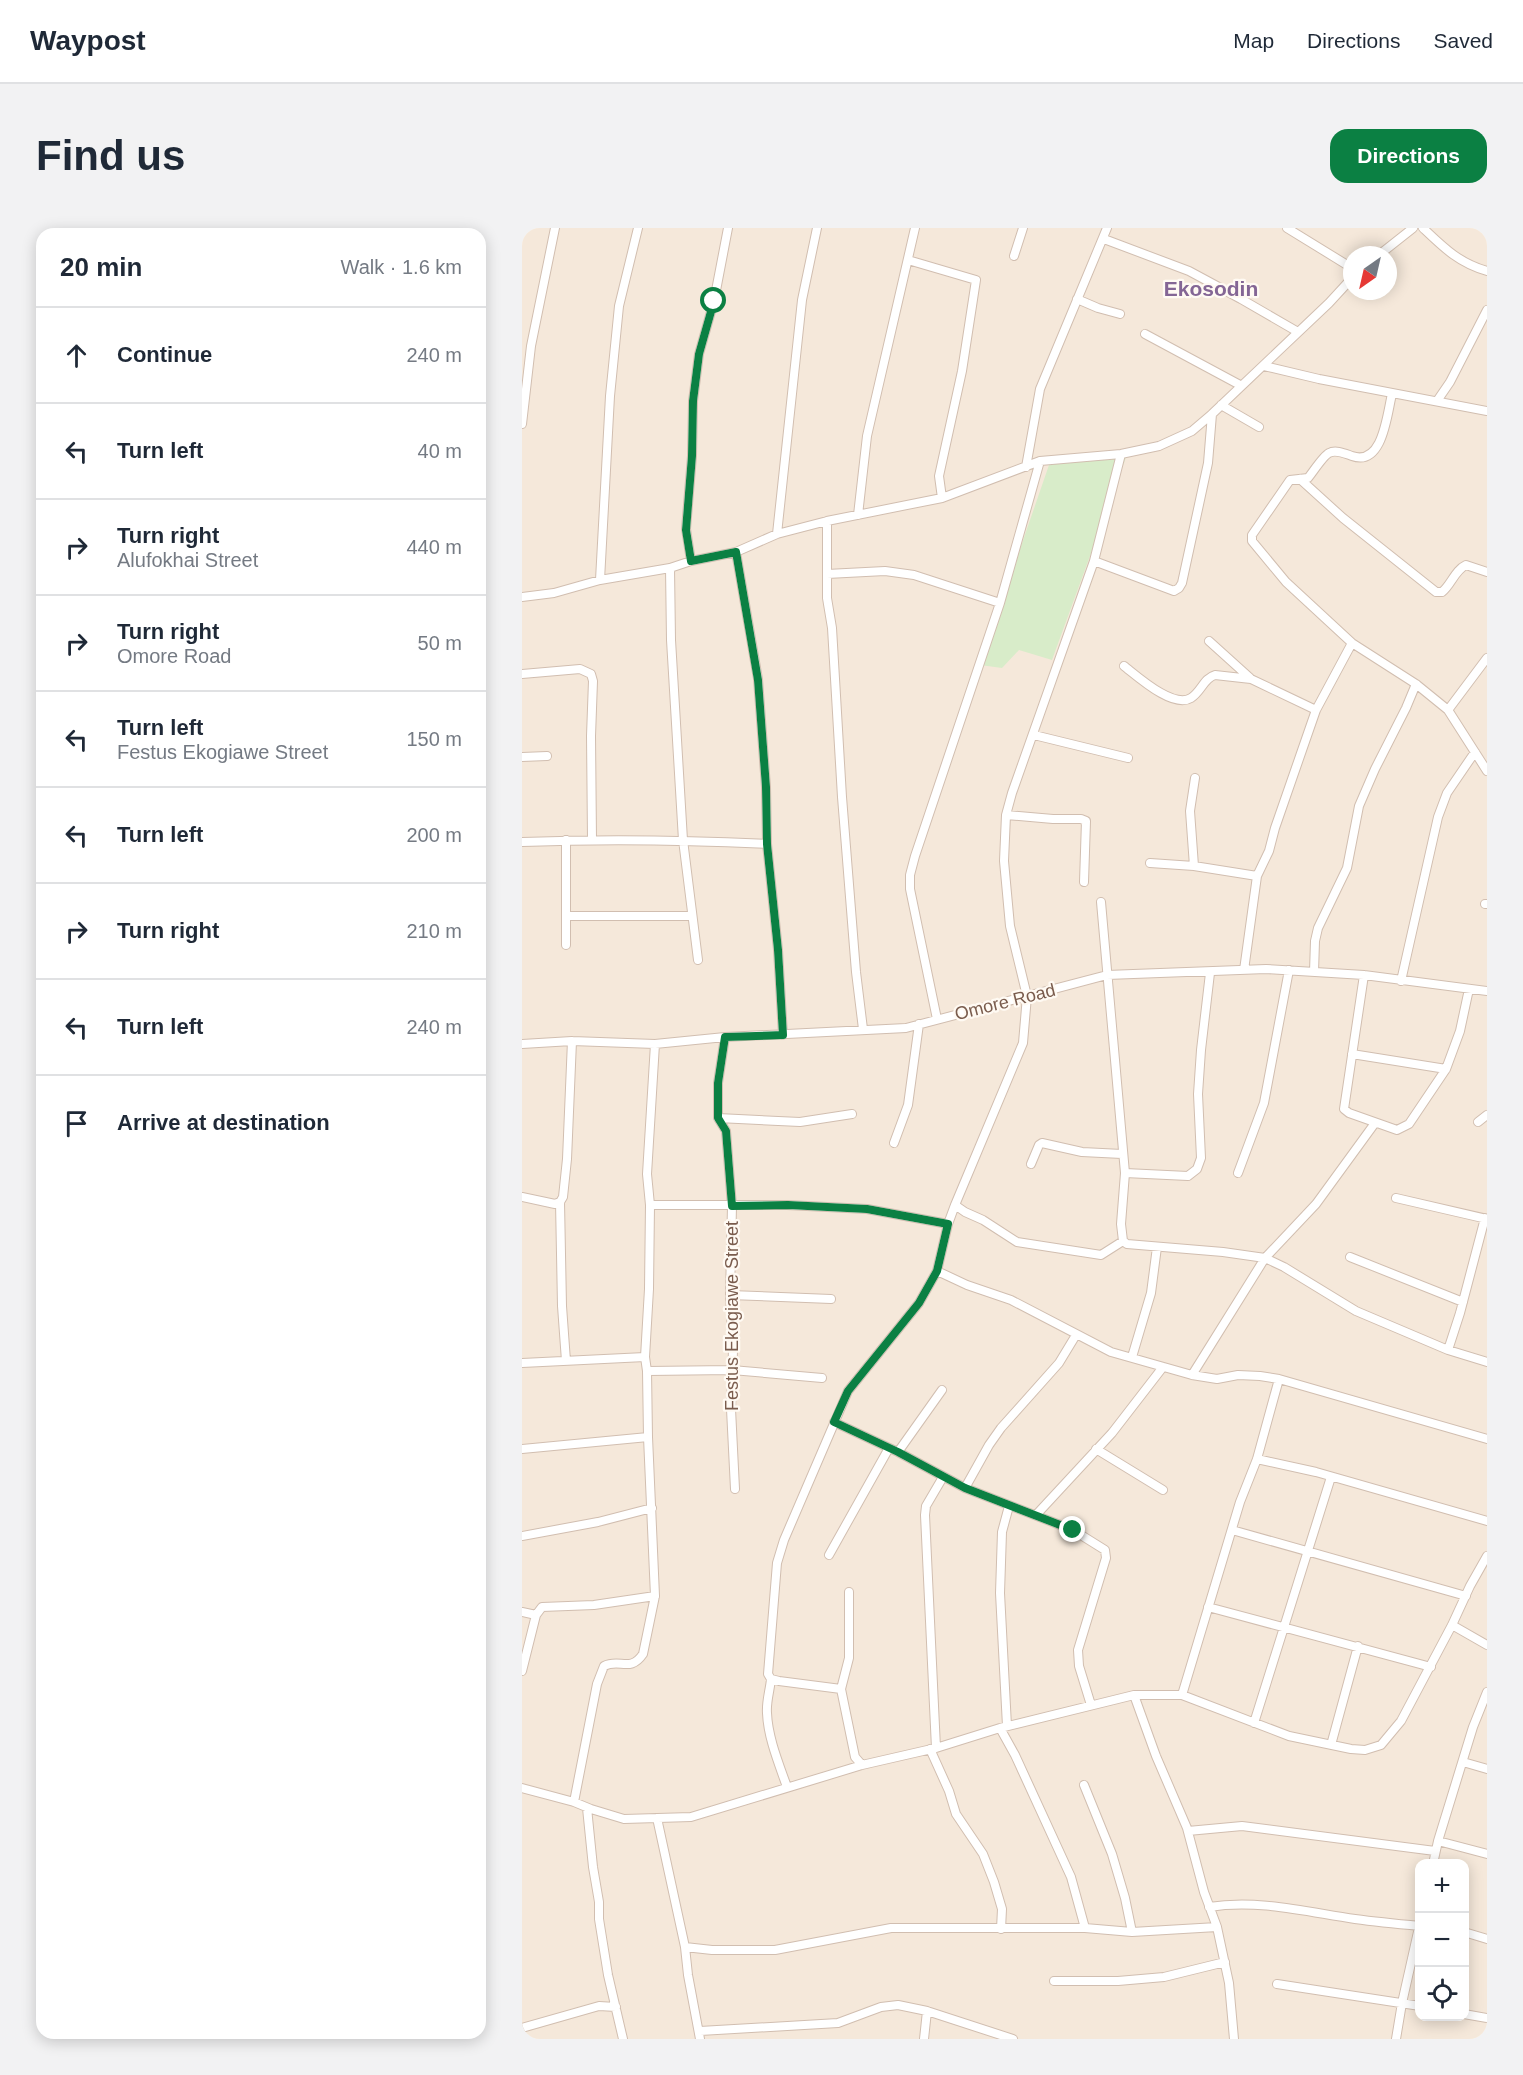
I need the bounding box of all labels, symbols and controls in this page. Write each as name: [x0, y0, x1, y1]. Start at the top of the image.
text: Waypost: [30, 25, 146, 56]
text: Map: [1233, 29, 1274, 52]
text: Directions: [1307, 29, 1400, 52]
text: Saved: [1433, 29, 1493, 52]
button: Directions: [1330, 129, 1487, 183]
text: Find us: [36, 132, 185, 179]
north arrow: [1343, 246, 1397, 300]
text: 20 min: [60, 252, 142, 282]
text: Walk · 1.6 km: [341, 256, 462, 278]
district label: Ekosodin: [1164, 277, 1258, 300]
route start: [700, 287, 726, 313]
icon: ahead: [60, 339, 93, 372]
text: Continue: [117, 342, 212, 367]
text: 240 m: [406, 344, 462, 366]
icon: left: [60, 435, 93, 468]
text: Turn left: [117, 438, 203, 463]
text: 40 m: [418, 440, 462, 462]
text: Turn right: [117, 523, 219, 548]
icon: right: [60, 531, 93, 564]
text: 440 m: [406, 536, 462, 558]
text: Alufokhai Street: [117, 549, 258, 571]
text: Turn right: [117, 619, 219, 644]
icon: right: [60, 627, 93, 660]
text: 50 m: [418, 632, 462, 654]
text: Omore Road: [117, 645, 232, 667]
text: Turn left: [117, 715, 203, 740]
icon: left: [60, 723, 93, 756]
text: 150 m: [406, 728, 462, 750]
text: Festus Ekogiawe Street: [117, 741, 328, 763]
icon: left: [60, 819, 93, 852]
text: Turn left: [117, 822, 203, 847]
text: 200 m: [406, 824, 462, 846]
icon: right: [60, 915, 93, 948]
text: Turn right: [117, 918, 219, 943]
text: 210 m: [406, 920, 462, 942]
street label: Omore Road: [953, 980, 1057, 1024]
icon: left: [60, 1011, 93, 1044]
text: Turn left: [117, 1014, 203, 1039]
text: 240 m: [406, 1016, 462, 1038]
icon: arrive: [60, 1107, 93, 1140]
text: Arrive at destination: [117, 1110, 330, 1135]
street label: Festus Ekogiawe Street: [722, 1221, 742, 1411]
route end: [1059, 1516, 1085, 1542]
map controls: [1415, 1859, 1469, 2021]
button: +: [1415, 1859, 1469, 1913]
button: −: [1415, 1913, 1469, 1967]
button: locate: [1415, 1967, 1469, 2021]

